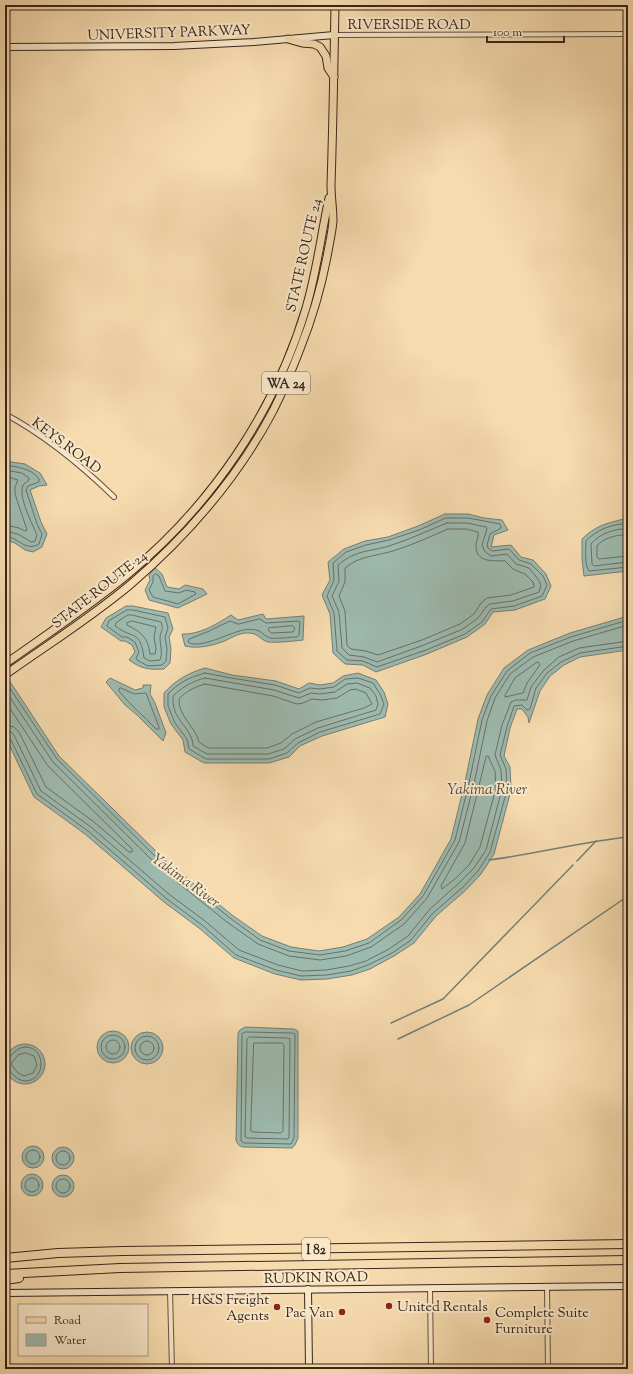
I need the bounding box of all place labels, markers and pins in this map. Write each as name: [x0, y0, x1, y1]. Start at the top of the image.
place label: H&S Freight Agents: [191, 1291, 269, 1327]
place label: United Rentals: [397, 1298, 488, 1318]
marker: United Rentals: [384, 1301, 394, 1311]
marker: H&S Freight Agents: [272, 1302, 282, 1312]
place label: Pac Van: [286, 1304, 334, 1324]
place label: Complete Suite Furniture: [495, 1304, 589, 1340]
marker: Pac Van: [337, 1307, 347, 1317]
marker: Complete Suite Furniture: [482, 1315, 492, 1325]

